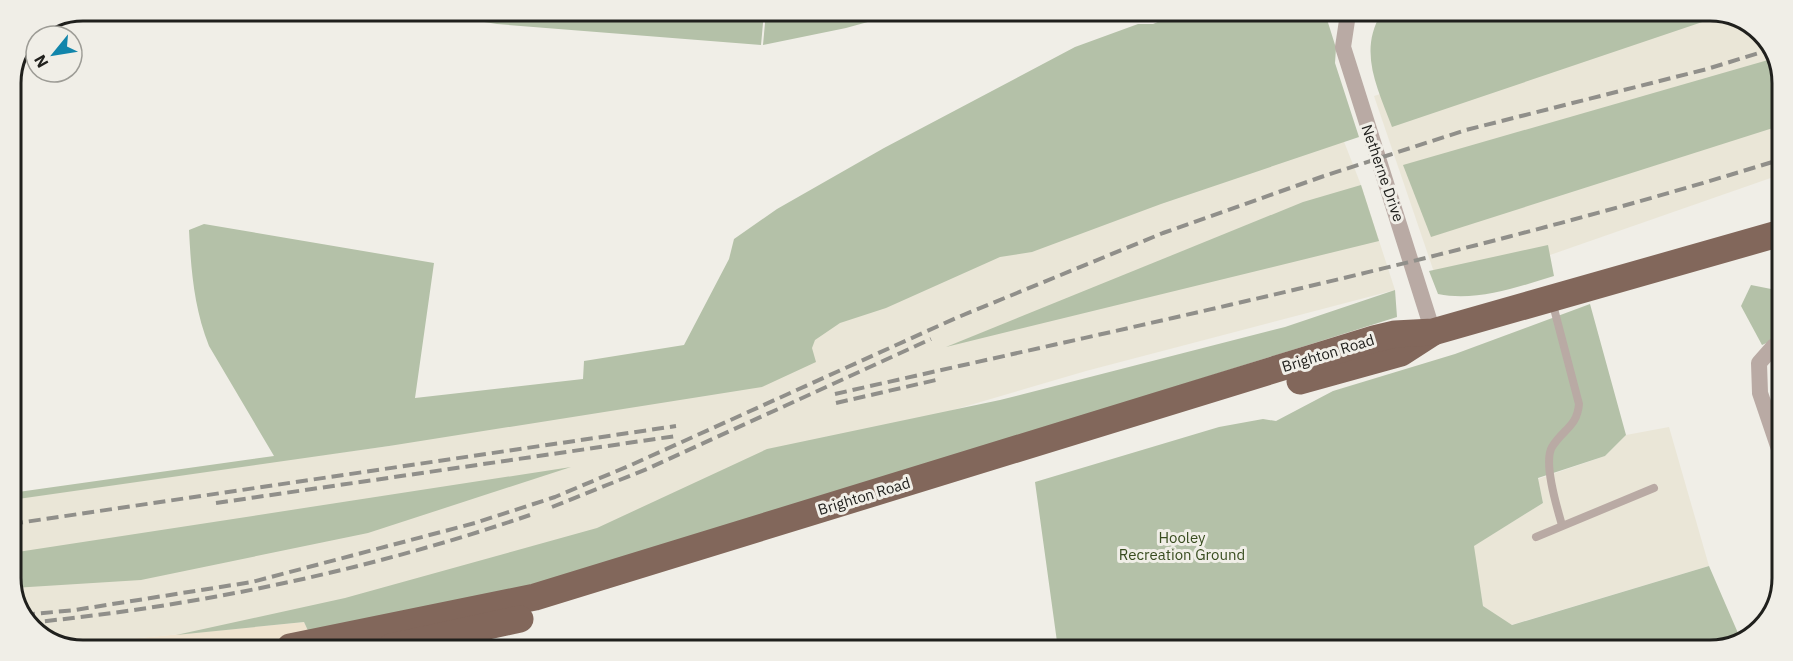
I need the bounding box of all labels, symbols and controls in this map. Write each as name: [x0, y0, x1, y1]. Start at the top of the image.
north arrow: [24, 24, 84, 84]
text: N: [29, 51, 53, 72]
street label: Netherne Drive: [1357, 122, 1409, 224]
street label: Brighton Road: [1279, 330, 1377, 376]
street label: Brighton Road: [815, 473, 913, 519]
park label: Hooley Recreation Ground: [1119, 528, 1245, 564]

